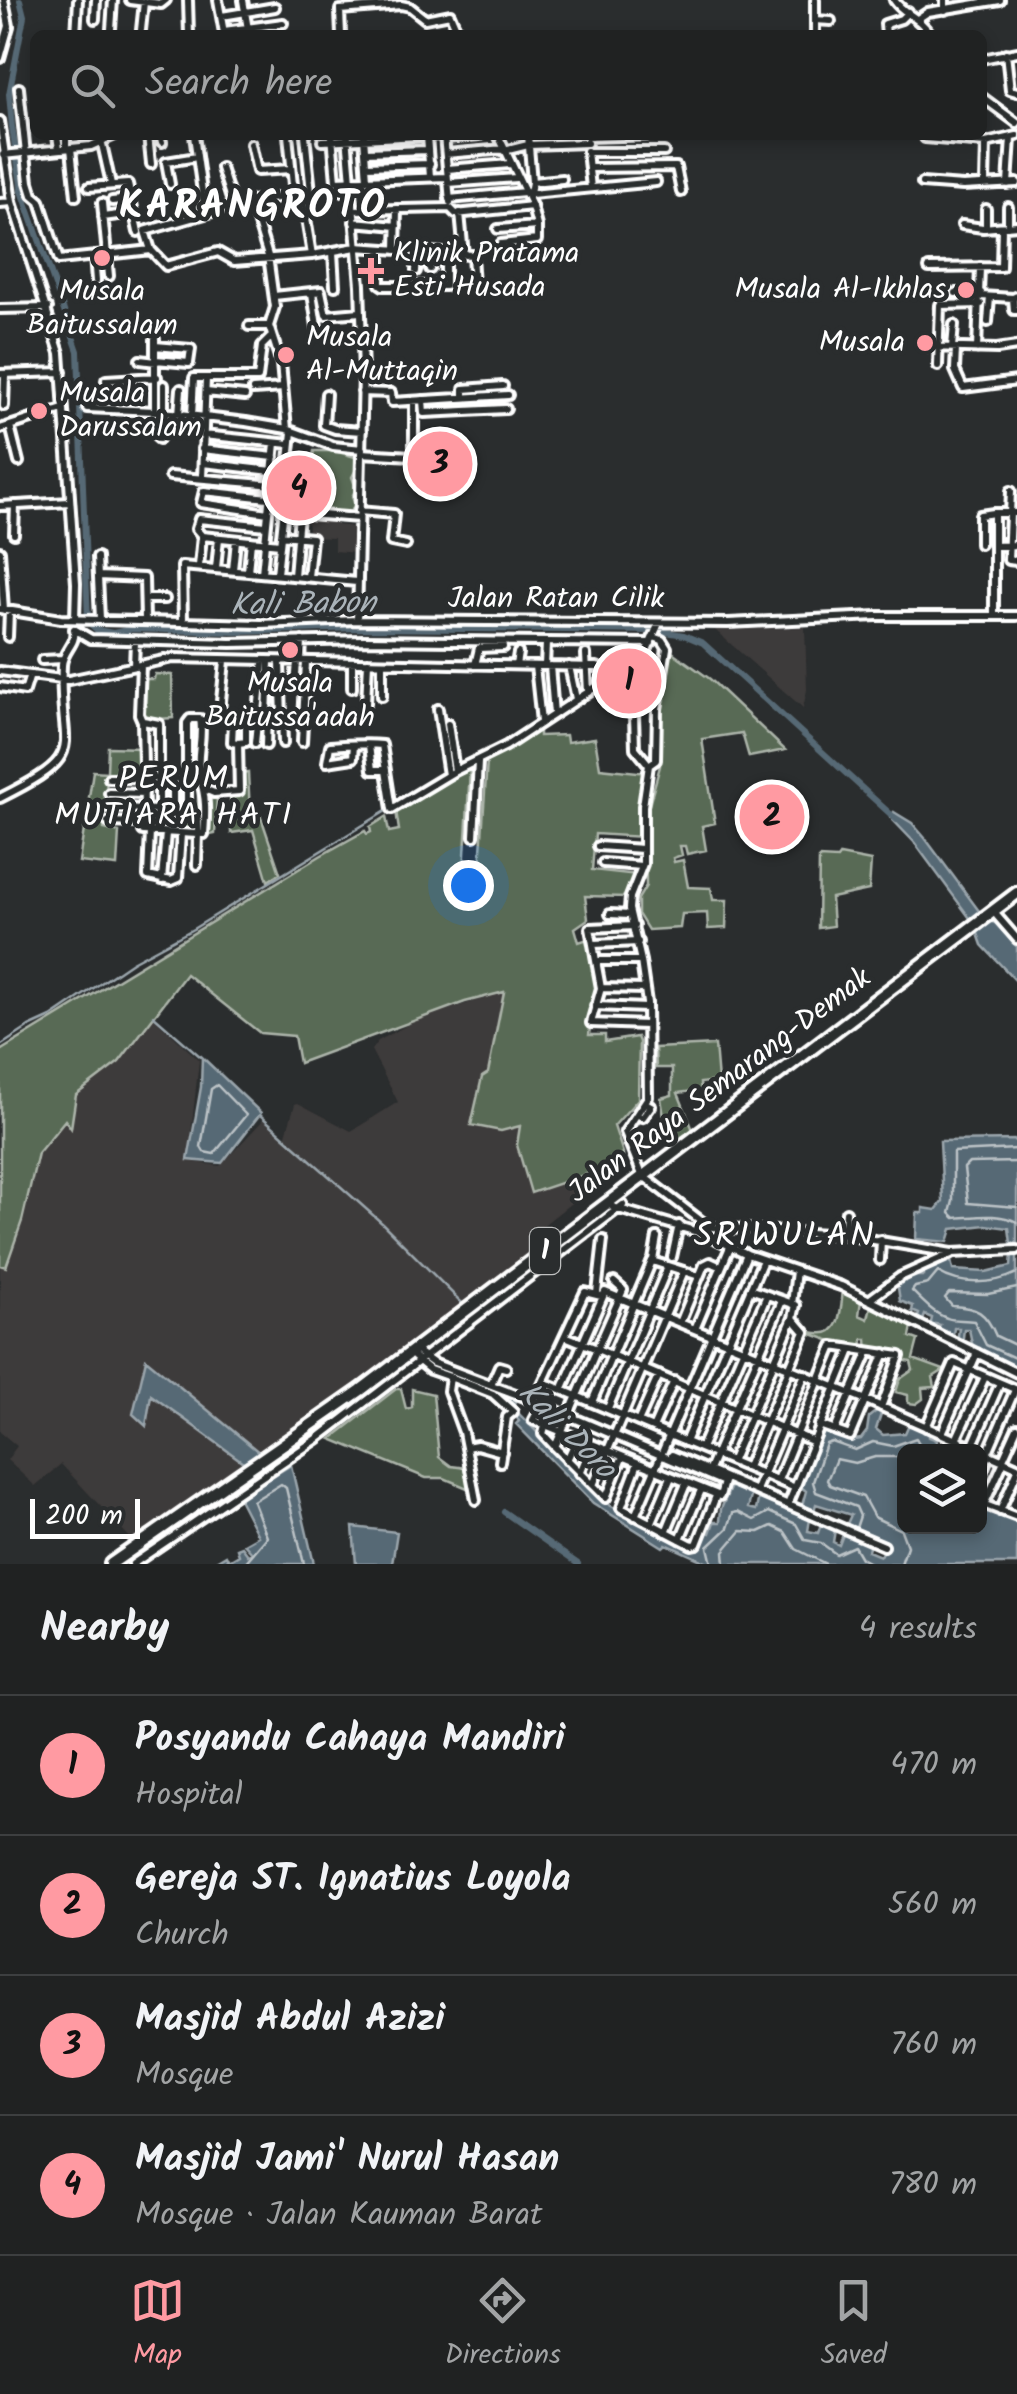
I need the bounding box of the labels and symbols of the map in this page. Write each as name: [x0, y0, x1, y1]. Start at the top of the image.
district label: KARANGROTO: [119, 175, 387, 239]
place label: Klinik Pratama Esti Husada: [394, 230, 579, 312]
marker: Musala Baitussalam: [91, 247, 113, 269]
marker: Klinik Pratama Esti Husada: [358, 258, 384, 284]
place label: Musala Al-Ikhlas: [735, 266, 946, 314]
place label: Musala Baitussalam: [26, 268, 178, 350]
marker: Musala Al-Ikhlas: [955, 279, 977, 301]
place label: Musala Al-Muttaqin: [306, 314, 458, 396]
place label: Musala: [819, 319, 905, 367]
marker: Musala: [914, 332, 936, 354]
marker: Musala Al-Muttaqin: [275, 344, 297, 366]
place label: Musala Darussalam: [59, 370, 202, 452]
marker: Musala Darussalam: [28, 400, 50, 422]
pin: 3: [408, 426, 472, 502]
pin: 4: [266, 450, 332, 526]
street label: Jalan Ratan Cilik: [448, 575, 665, 623]
water label: Kali Babon: [230, 578, 379, 632]
marker: Musala Baitussa'adah: [279, 639, 301, 661]
pin: 1: [596, 644, 662, 718]
place label: Musala Baitussa'adah: [205, 660, 375, 742]
district label: PERUM MUTIARA HATI: [54, 754, 294, 842]
pin: 2: [740, 780, 804, 854]
your location: [443, 860, 494, 911]
street label: Jalan Raya Semarang-Demak: [558, 955, 883, 1216]
district label: SRIWULAN: [694, 1209, 876, 1265]
road number: 1: [530, 1228, 560, 1274]
water label: Kali Doro: [505, 1370, 629, 1494]
scale bar: [30, 1494, 140, 1538]

